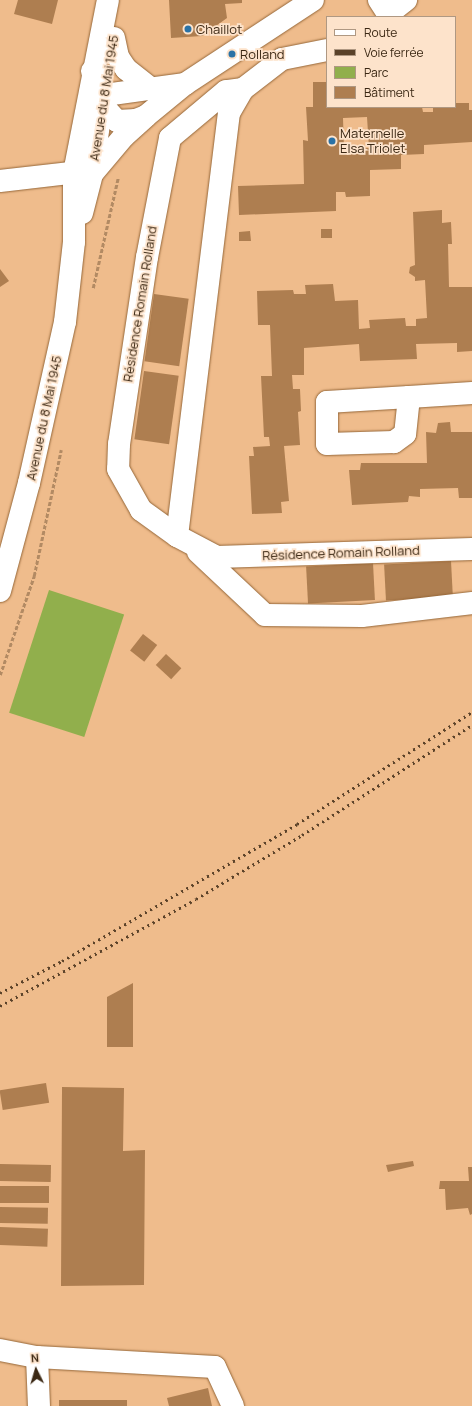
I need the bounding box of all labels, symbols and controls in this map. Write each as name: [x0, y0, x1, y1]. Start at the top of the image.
legend: [326, 16, 456, 108]
place label: Chaillot: [196, 21, 242, 37]
marker: Chaillot: [183, 24, 193, 34]
text: Route: [364, 24, 397, 41]
street label: Avenue du 8 Mai 1945: [86, 34, 122, 162]
text: Voie ferrée: [364, 44, 424, 61]
place label: Rolland: [240, 46, 285, 62]
marker: Rolland: [227, 49, 237, 59]
text: Parc: [364, 64, 388, 81]
text: Bâtiment: [364, 84, 415, 101]
place label: Maternelle Elsa Triolet: [340, 126, 405, 157]
marker: Maternelle Elsa Triolet: [327, 136, 337, 146]
street label: Résidence Romain Rolland: [120, 225, 160, 383]
street label: Avenue du 8 Mai 1945: [23, 354, 65, 482]
street label: Résidence Romain Rolland: [262, 542, 420, 564]
north arrow: [16, 1350, 56, 1390]
text: N: [30, 1350, 40, 1365]

